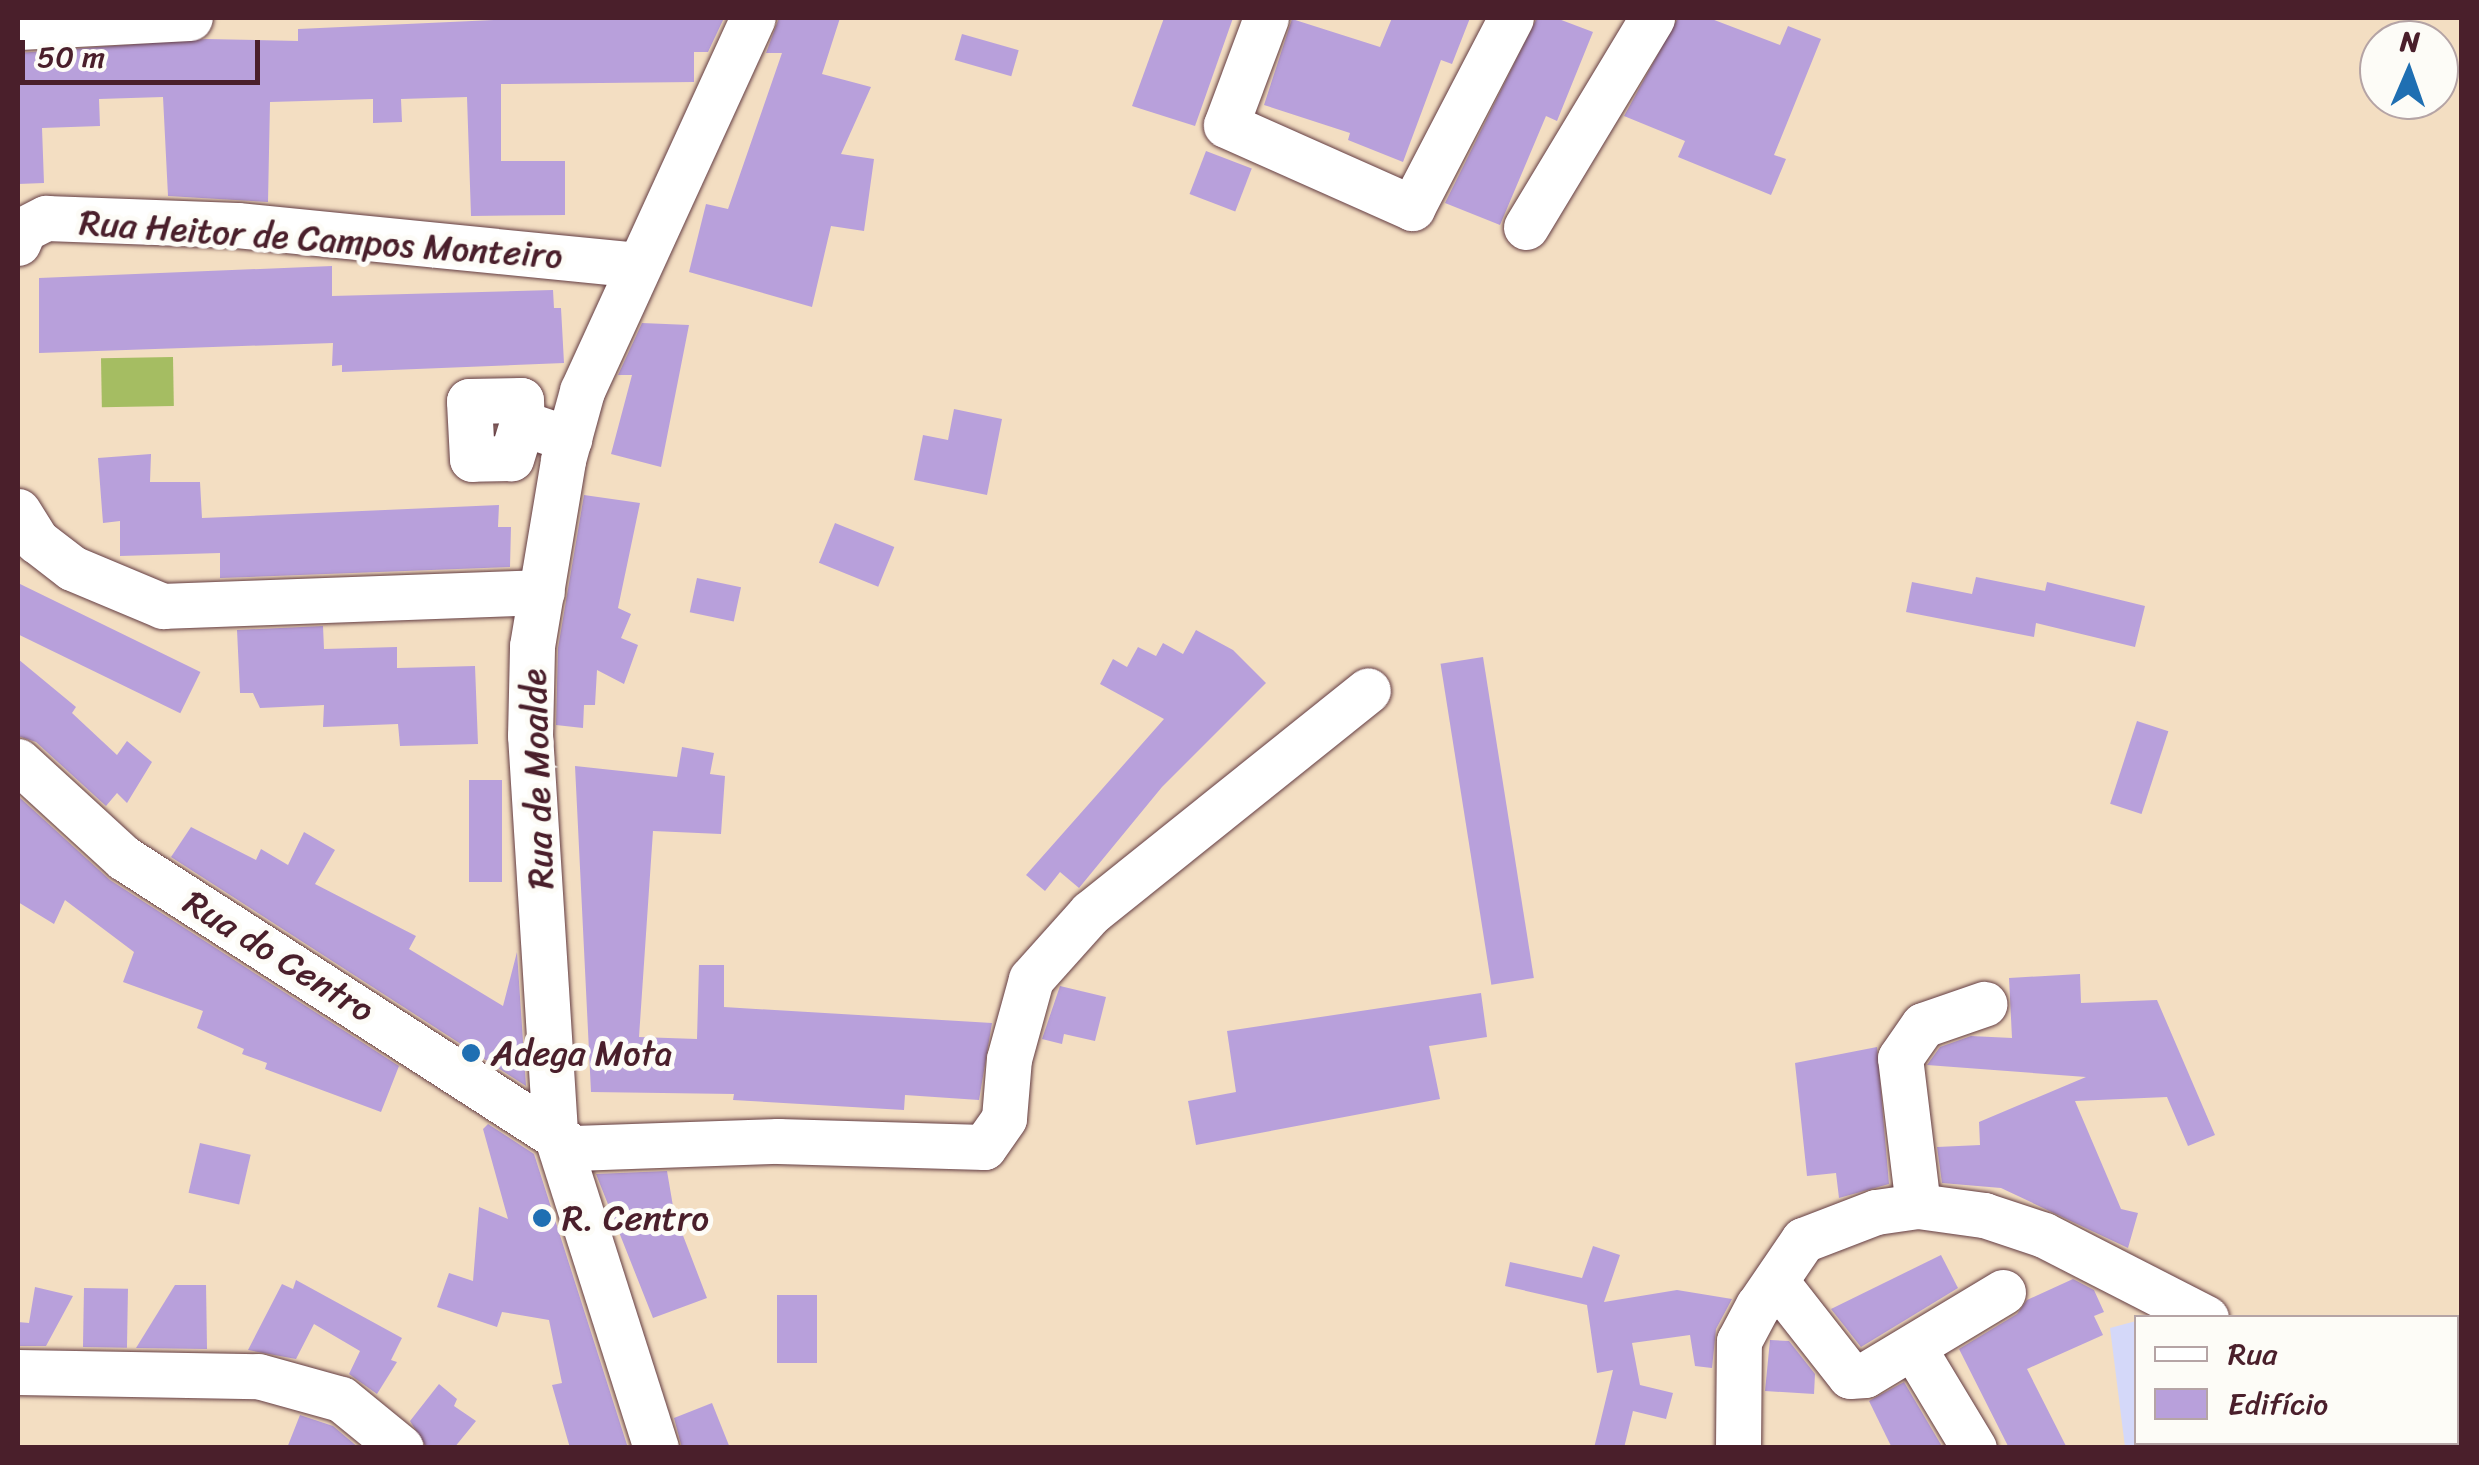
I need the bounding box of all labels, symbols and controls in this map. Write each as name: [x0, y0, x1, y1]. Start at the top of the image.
text: N: [2399, 17, 2421, 66]
scale bar: [25, 20, 265, 82]
north arrow: [2359, 20, 2459, 120]
text: 50 m: [37, 30, 105, 84]
street label: Rua Heitor de Campos Monteiro: [77, 201, 565, 277]
street label: Rua de Moalde: [512, 668, 562, 890]
street label: Rua do Centro: [175, 880, 383, 1032]
place label: Adega Mota: [491, 1032, 674, 1074]
marker: Adega Mota: [460, 1042, 482, 1064]
place label: R. Centro: [562, 1197, 709, 1239]
marker: R. Centro: [531, 1207, 553, 1229]
legend: [2134, 1315, 2459, 1445]
text: Rua: [2228, 1327, 2277, 1381]
text: Edifício: [2228, 1377, 2328, 1431]

